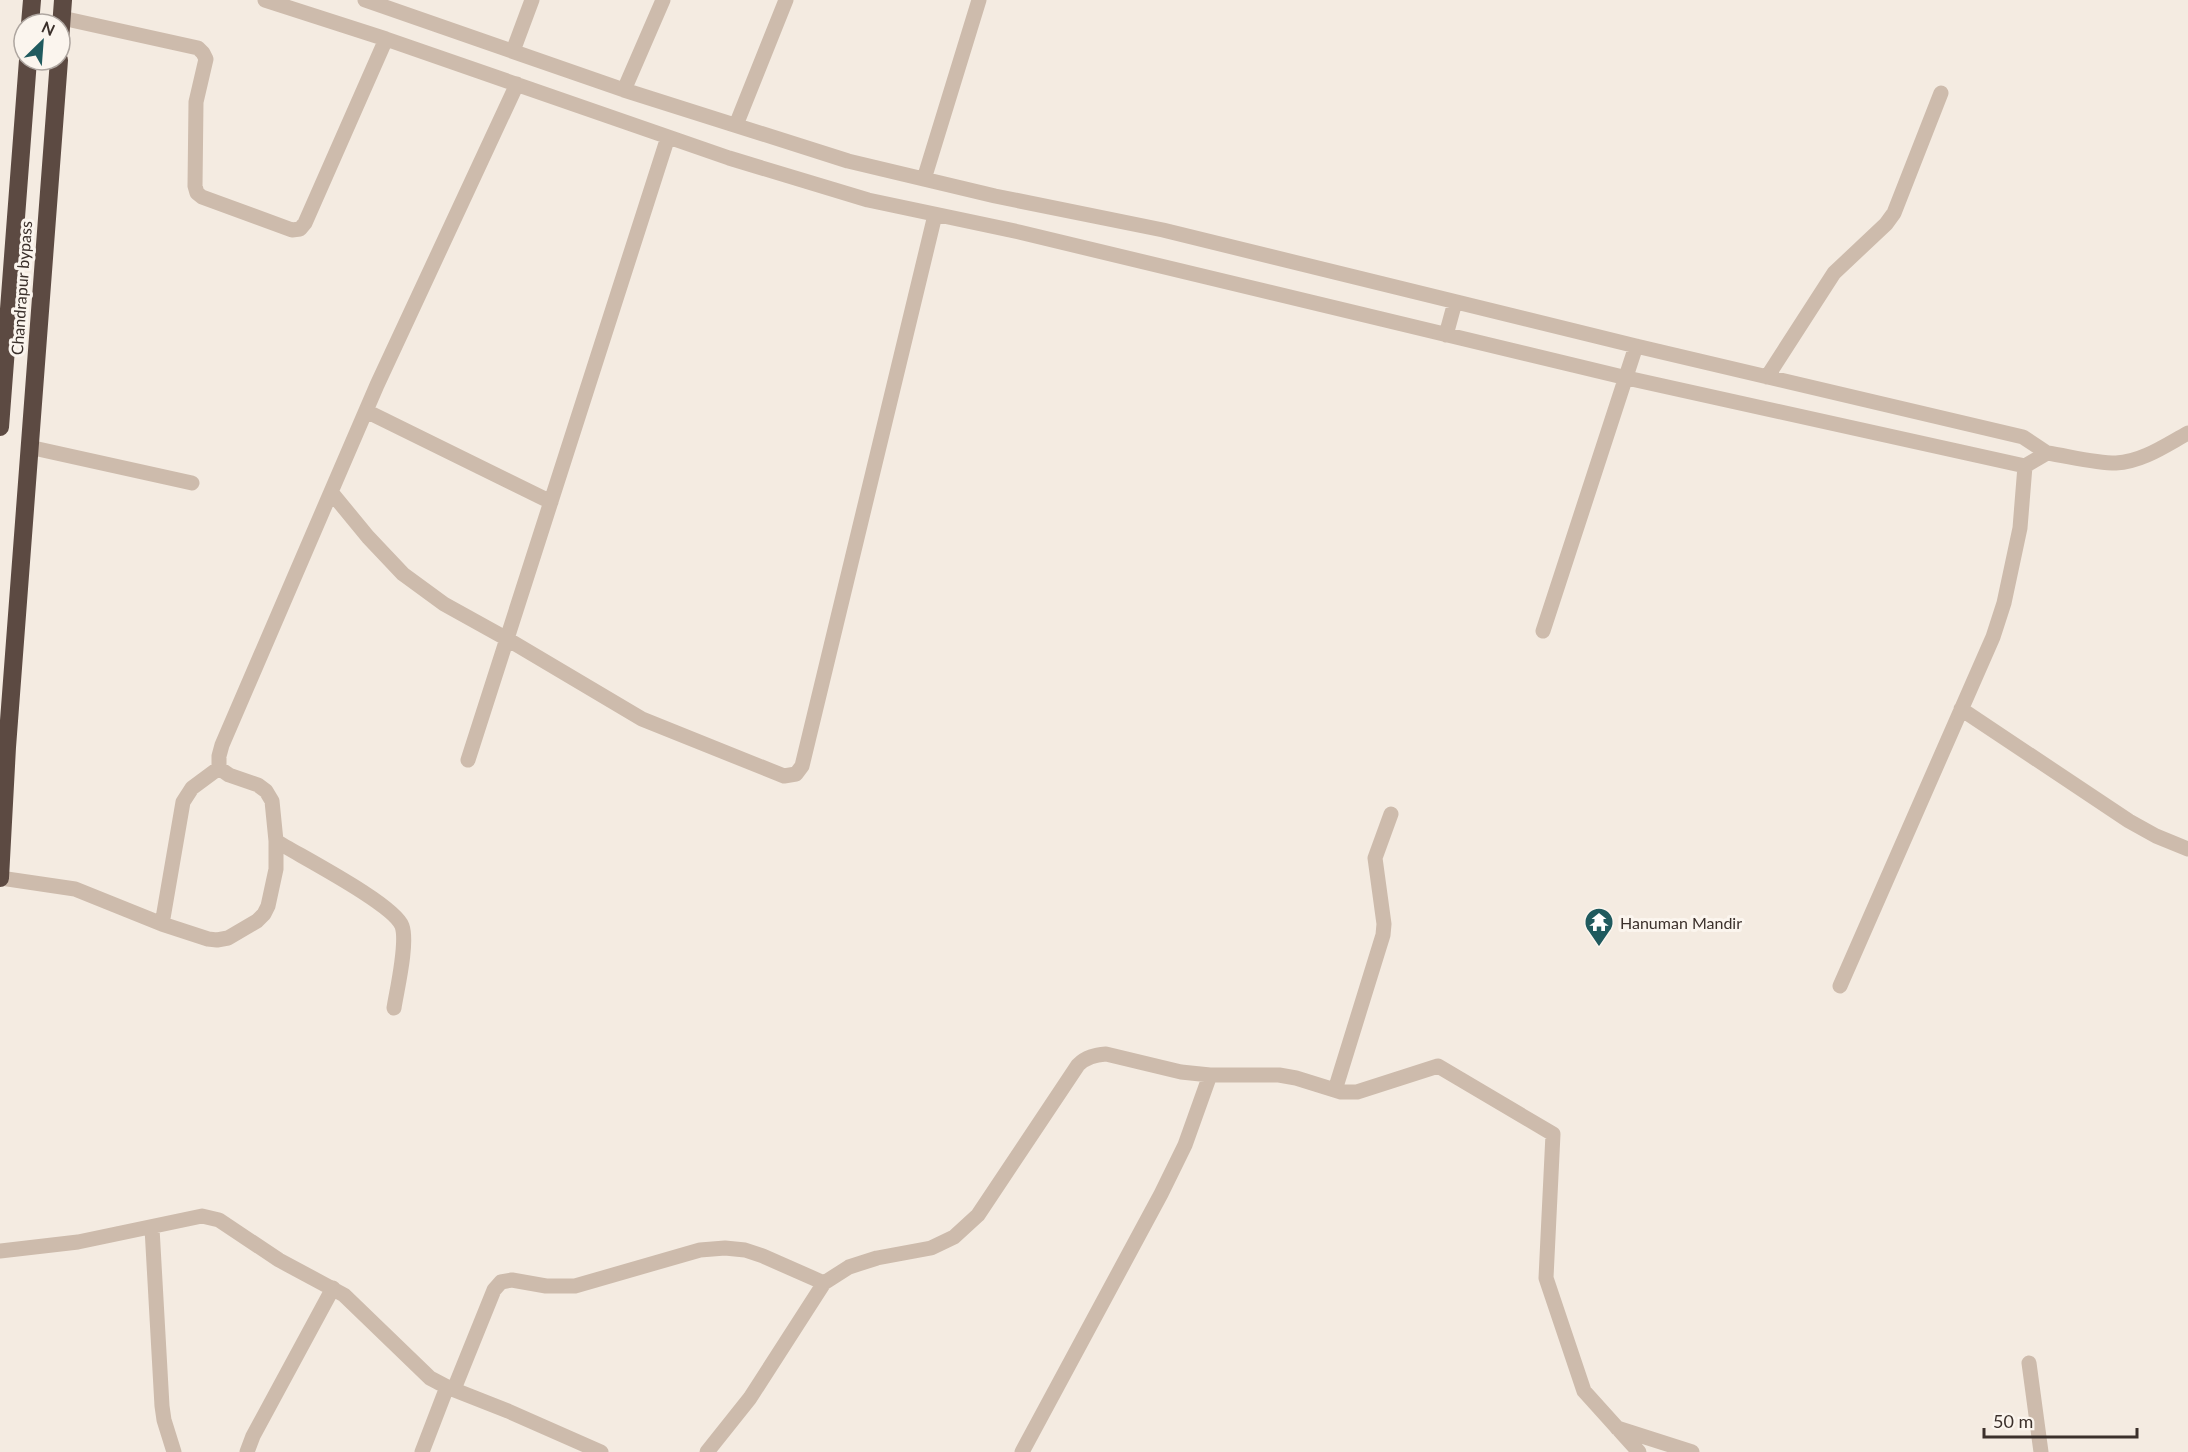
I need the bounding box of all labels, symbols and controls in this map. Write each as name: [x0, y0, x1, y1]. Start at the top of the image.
north arrow: [12, 12, 72, 72]
text: N: [39, 17, 58, 39]
street label: Chandrapur bypass: [7, 220, 35, 356]
temple icon: Hanuman Mandir: [1583, 906, 1615, 948]
place label: Hanuman Mandir: [1620, 913, 1742, 932]
scale bar: [1984, 1401, 2137, 1439]
text: 50 m: [1993, 1410, 2033, 1432]

